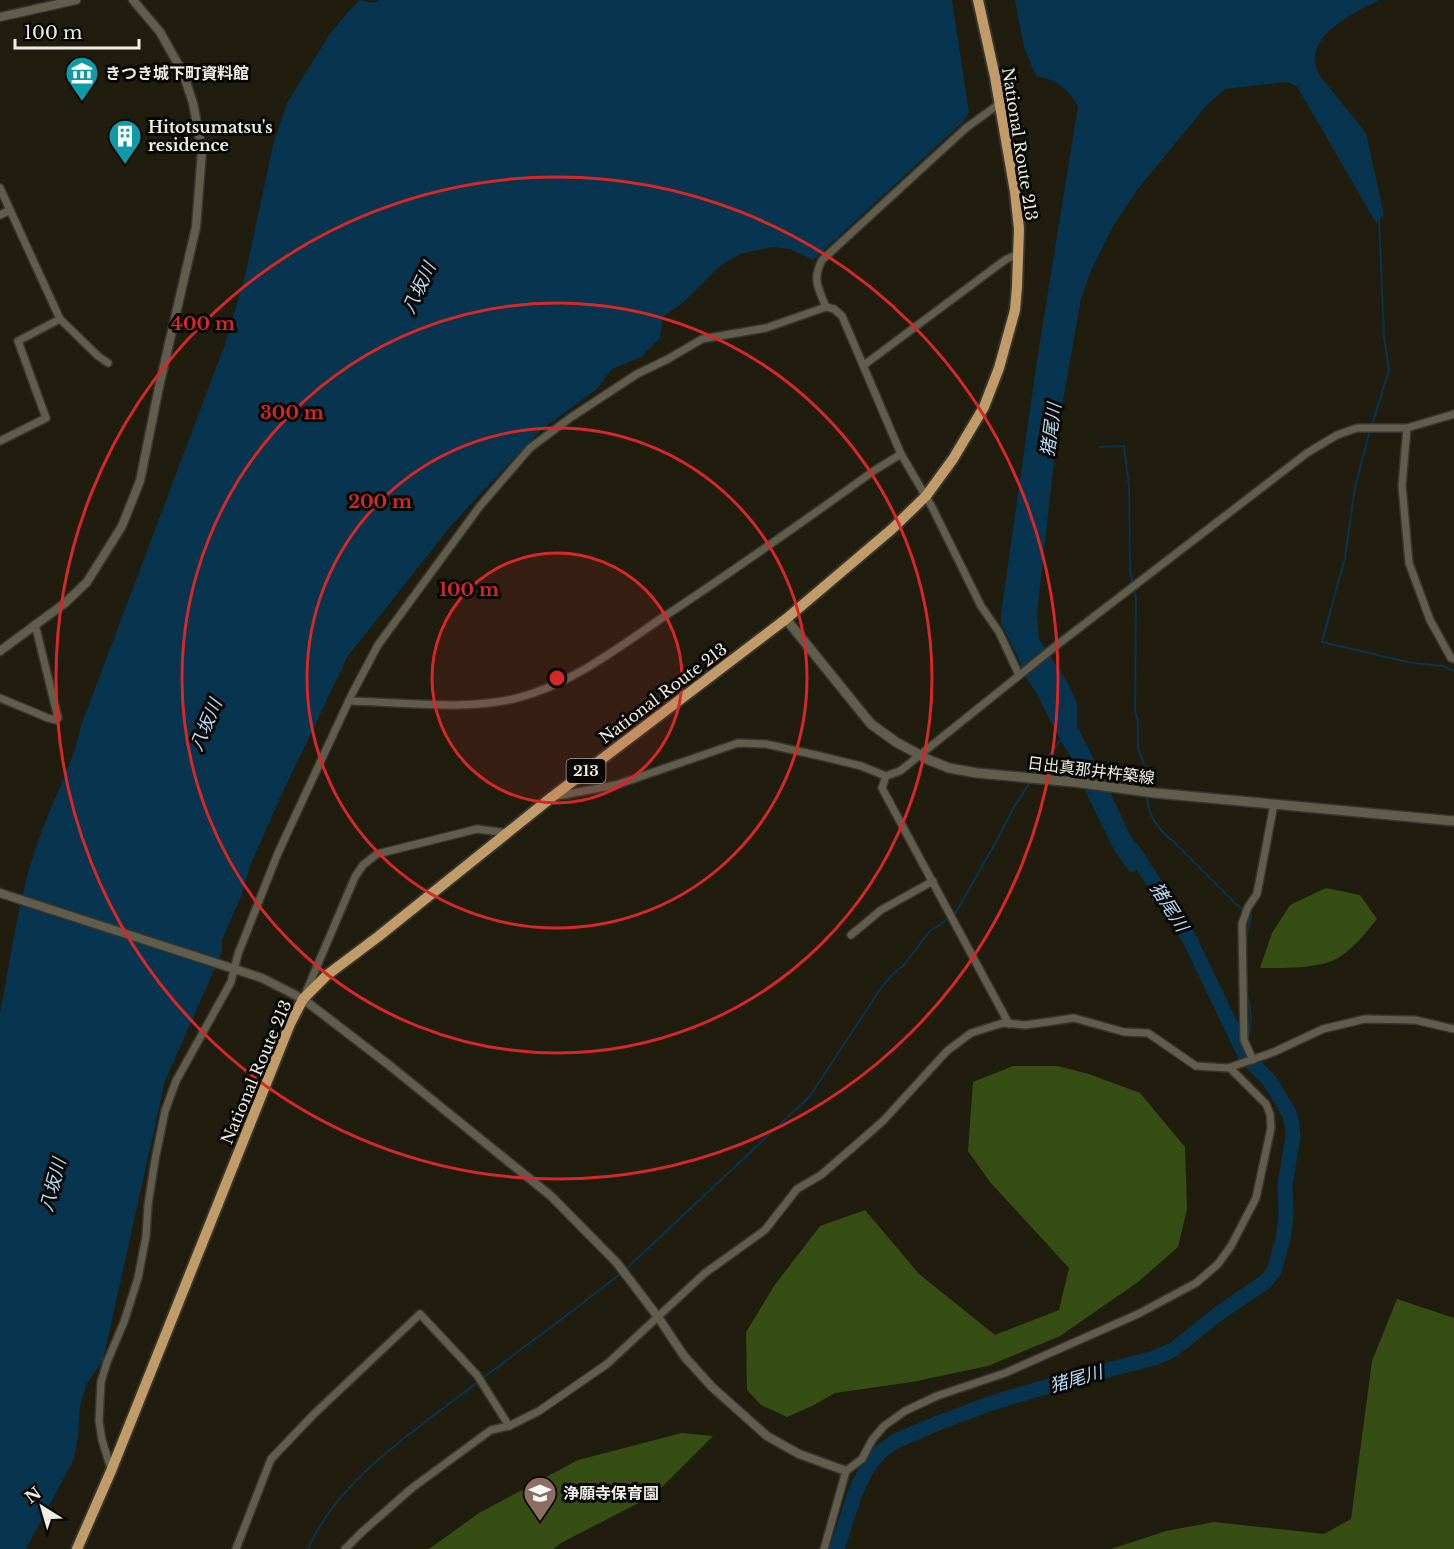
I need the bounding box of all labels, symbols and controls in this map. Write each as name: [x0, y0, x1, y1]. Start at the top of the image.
scale bar: [15, 12, 140, 50]
text: 100 m: [24, 22, 82, 44]
museum icon: きつき城下町資料館: [64, 55, 100, 102]
place label: きつき城下町資料館: [105, 63, 249, 83]
street label: National Route 213: [998, 66, 1042, 222]
place label: Hitotsumatsu's residence: [148, 117, 273, 155]
building icon: Hitotsumatsu's residence: [107, 118, 143, 165]
water label: 八坂川: [398, 257, 441, 317]
text: 400 m: [171, 313, 235, 335]
water label: 猪尾川: [1036, 400, 1066, 458]
text: 300 m: [260, 402, 324, 424]
text: 200 m: [348, 491, 412, 513]
text: 100 m: [439, 579, 499, 601]
street label: National Route 213: [595, 638, 731, 748]
centre of rings: [547, 668, 567, 688]
water label: 八坂川: [185, 694, 227, 754]
street label: 日出真那井杵築線: [1026, 752, 1156, 788]
road number: 213: [566, 759, 606, 783]
water label: 猪尾川: [1145, 878, 1194, 937]
street label: National Route 213: [217, 997, 295, 1147]
water label: 八坂川: [35, 1154, 71, 1214]
water label: 猪尾川: [1047, 1360, 1107, 1397]
school or university icon: 浄願寺保育園: [522, 1475, 558, 1522]
north arrow: [12, 1477, 72, 1537]
text: N: [21, 1483, 45, 1508]
place label: 浄願寺保育園: [563, 1483, 659, 1503]

